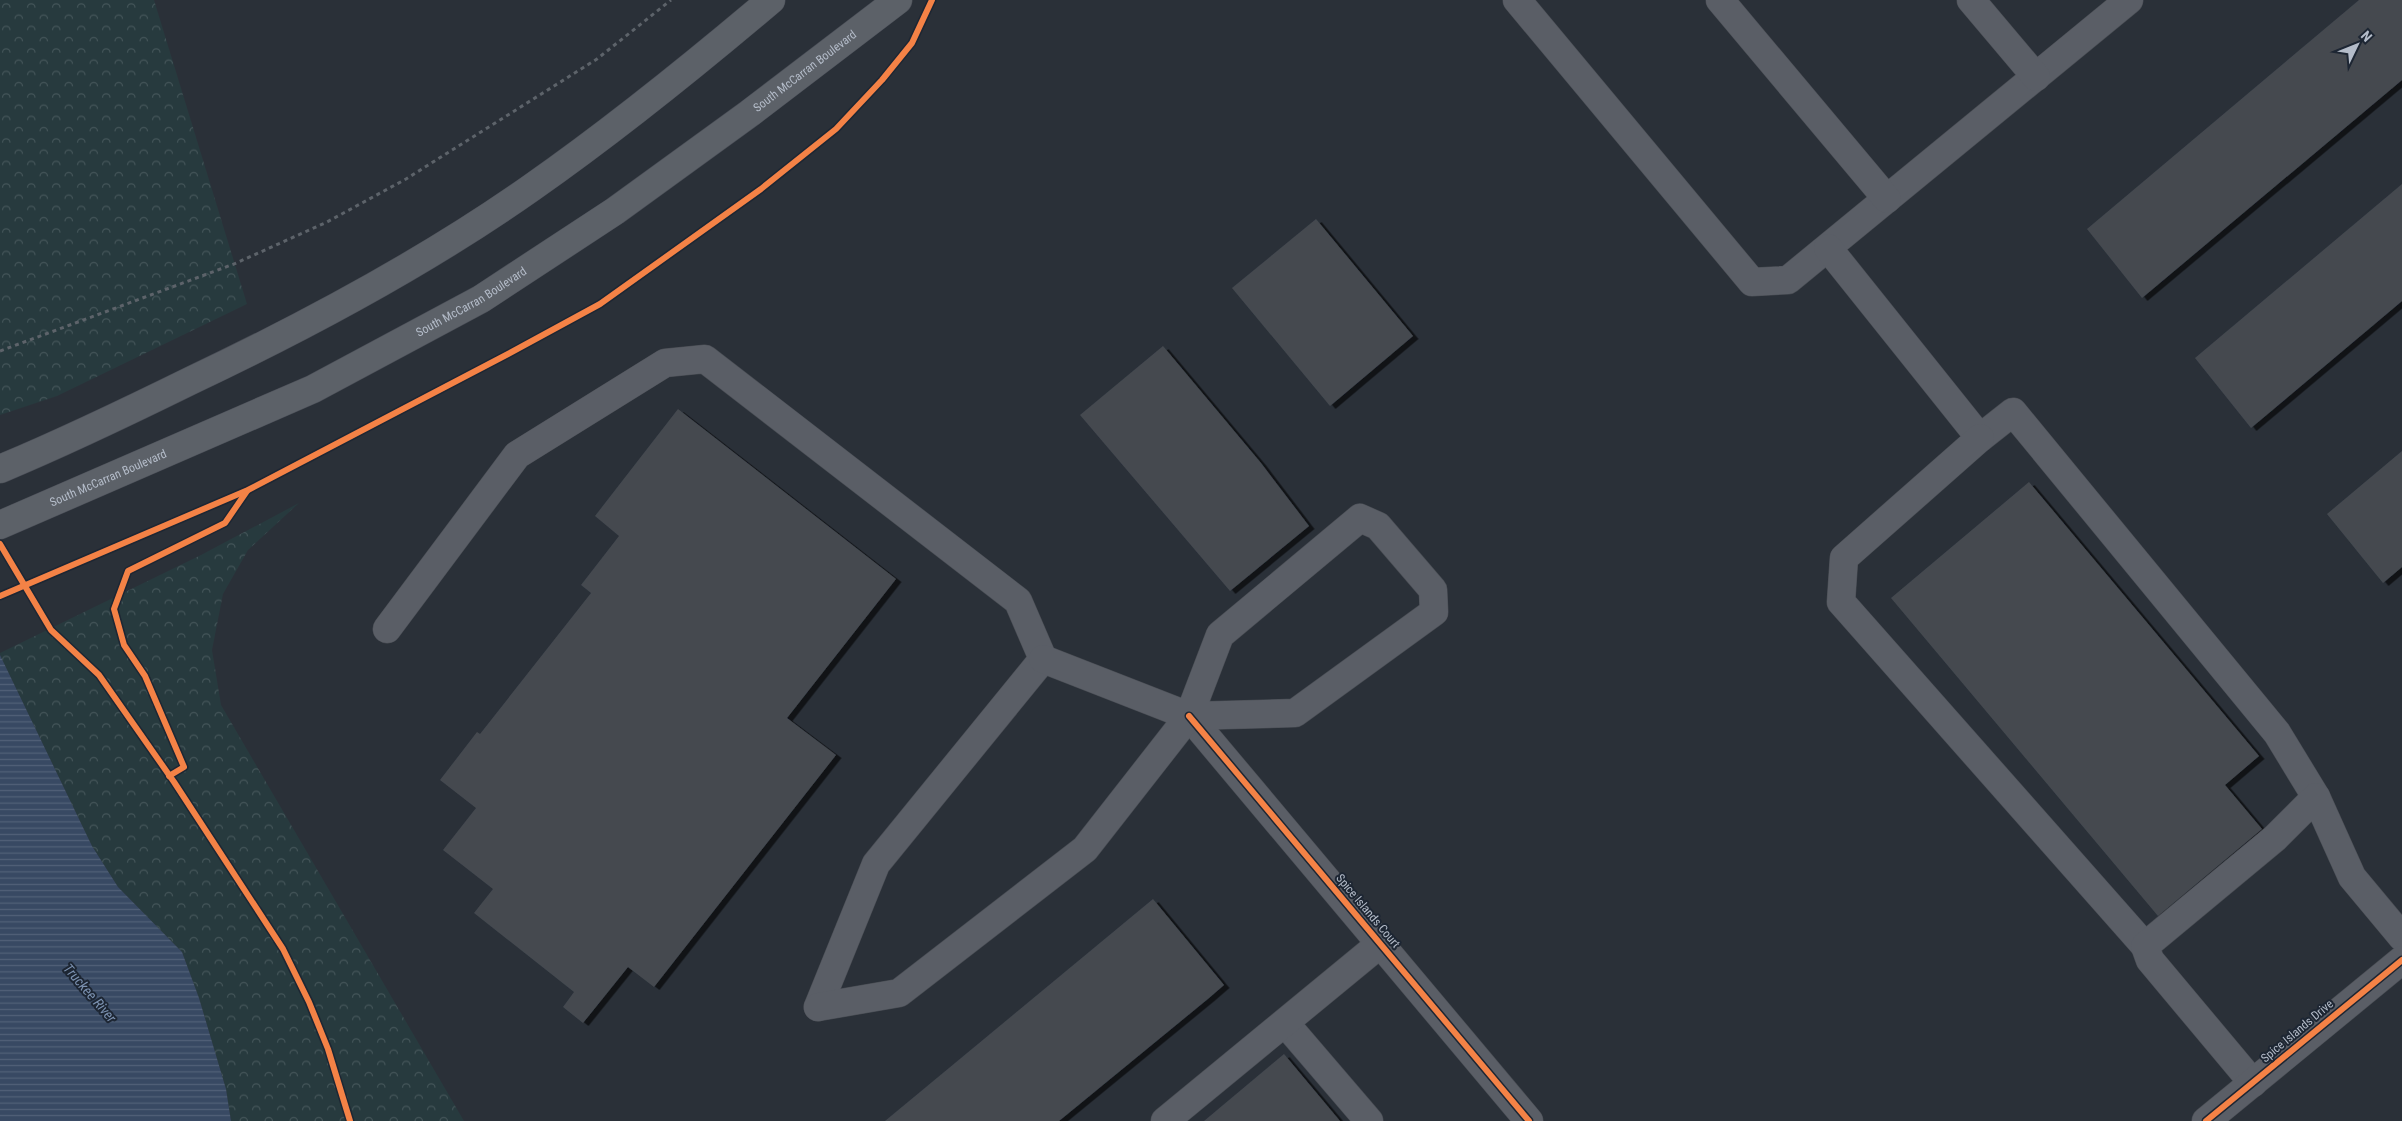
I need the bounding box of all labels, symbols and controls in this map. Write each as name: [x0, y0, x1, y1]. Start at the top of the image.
north arrow: [2332, 20, 2382, 70]
street label: South McCarran Boulevard: [751, 27, 859, 115]
text: N: [2358, 28, 2375, 45]
street label: South McCarran Boulevard: [414, 264, 529, 340]
street label: South McCarran Boulevard: [48, 446, 169, 509]
street label: Spice Islands Court: [1333, 871, 1403, 951]
water label: Truckee River: [60, 961, 120, 1026]
street label: Spice Islands Drive: [2258, 997, 2336, 1065]

